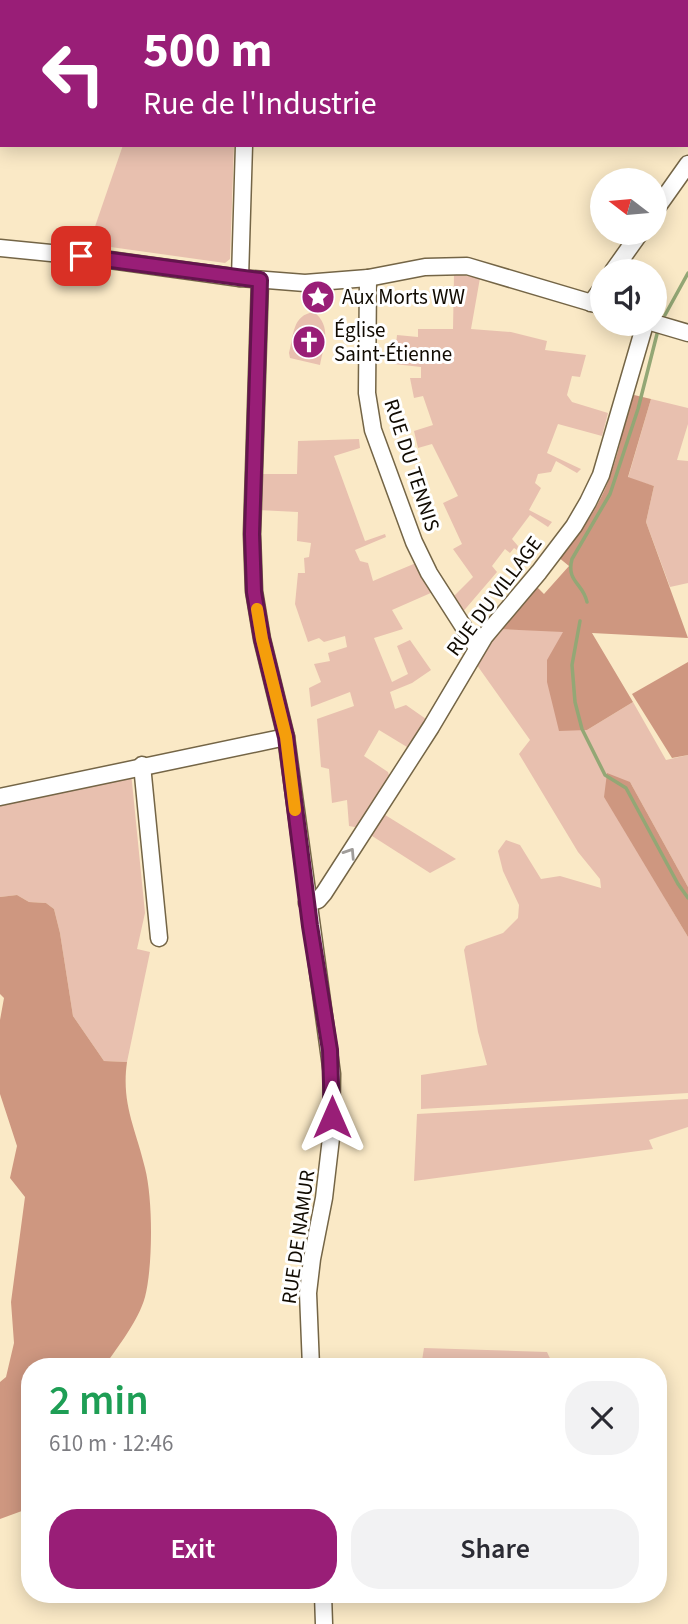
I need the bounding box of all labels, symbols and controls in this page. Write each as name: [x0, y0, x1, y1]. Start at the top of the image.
text: 500 m: [143, 16, 272, 86]
icon: left: [28, 28, 119, 119]
text: Rue de l'Industrie: [143, 81, 377, 127]
north arrow: [590, 168, 667, 245]
map controls: [590, 168, 667, 336]
pin: [51, 226, 111, 286]
icon: arrive: [62, 237, 100, 275]
button: sound: [590, 259, 667, 336]
place icon: Aux Morts WW: [299, 278, 337, 316]
place label: Aux Morts WW: [342, 282, 466, 312]
place label: Église Saint-Étienne: [334, 315, 452, 369]
church icon: Église Saint-Étienne: [290, 323, 328, 361]
street label: RUE DU TENNIS: [376, 395, 448, 535]
street label: RUE DU VILLAGE: [439, 530, 549, 662]
one-way arrow: [341, 848, 354, 861]
position arrow: [295, 1080, 369, 1154]
street label: RUE DE NAMUR: [274, 1168, 322, 1306]
text: 2 min: [49, 1371, 149, 1431]
button: close: [565, 1381, 639, 1455]
text: 610 m · 12:46: [49, 1427, 173, 1460]
button: Exit: [49, 1509, 337, 1589]
button: Share: [351, 1509, 639, 1589]

